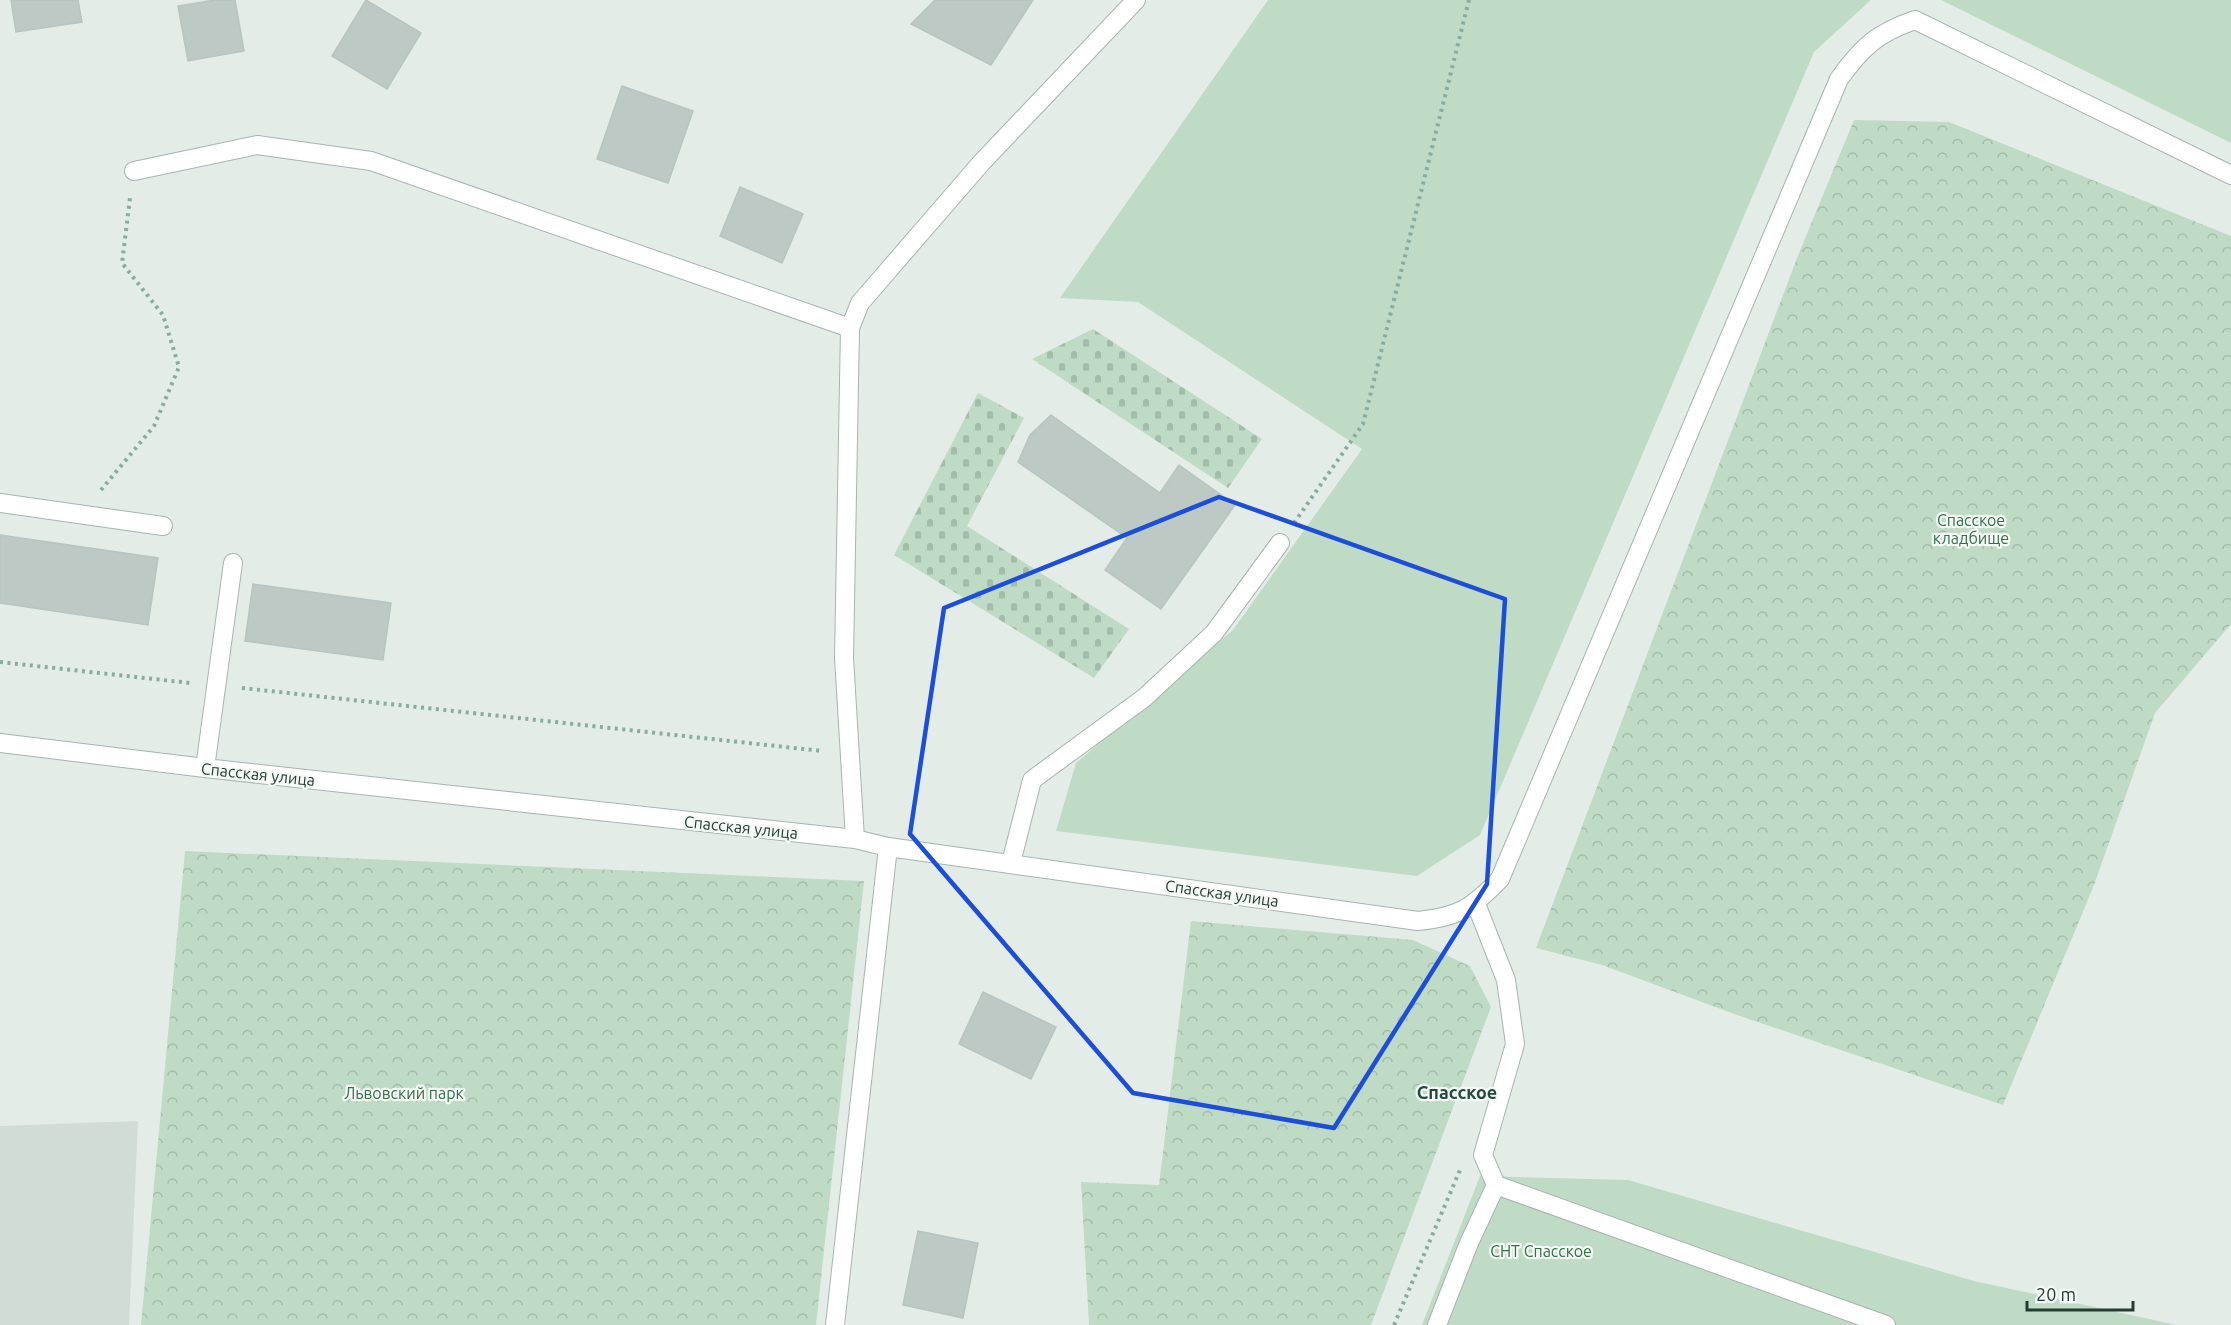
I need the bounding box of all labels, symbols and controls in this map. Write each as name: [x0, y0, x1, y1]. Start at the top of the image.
park label: Спасское кладбище: [1933, 511, 2009, 547]
street label: Спасская улица: [200, 759, 316, 789]
street label: Спасская улица: [683, 812, 799, 842]
street label: Спасская улица: [1164, 876, 1280, 910]
district label: Спасское: [1417, 1082, 1497, 1102]
park label: Львовский парк: [344, 1084, 464, 1102]
park label: СНТ Спасское: [1490, 1242, 1592, 1260]
scale bar: [2027, 1274, 2134, 1312]
text: 20 m: [2036, 1284, 2076, 1304]

